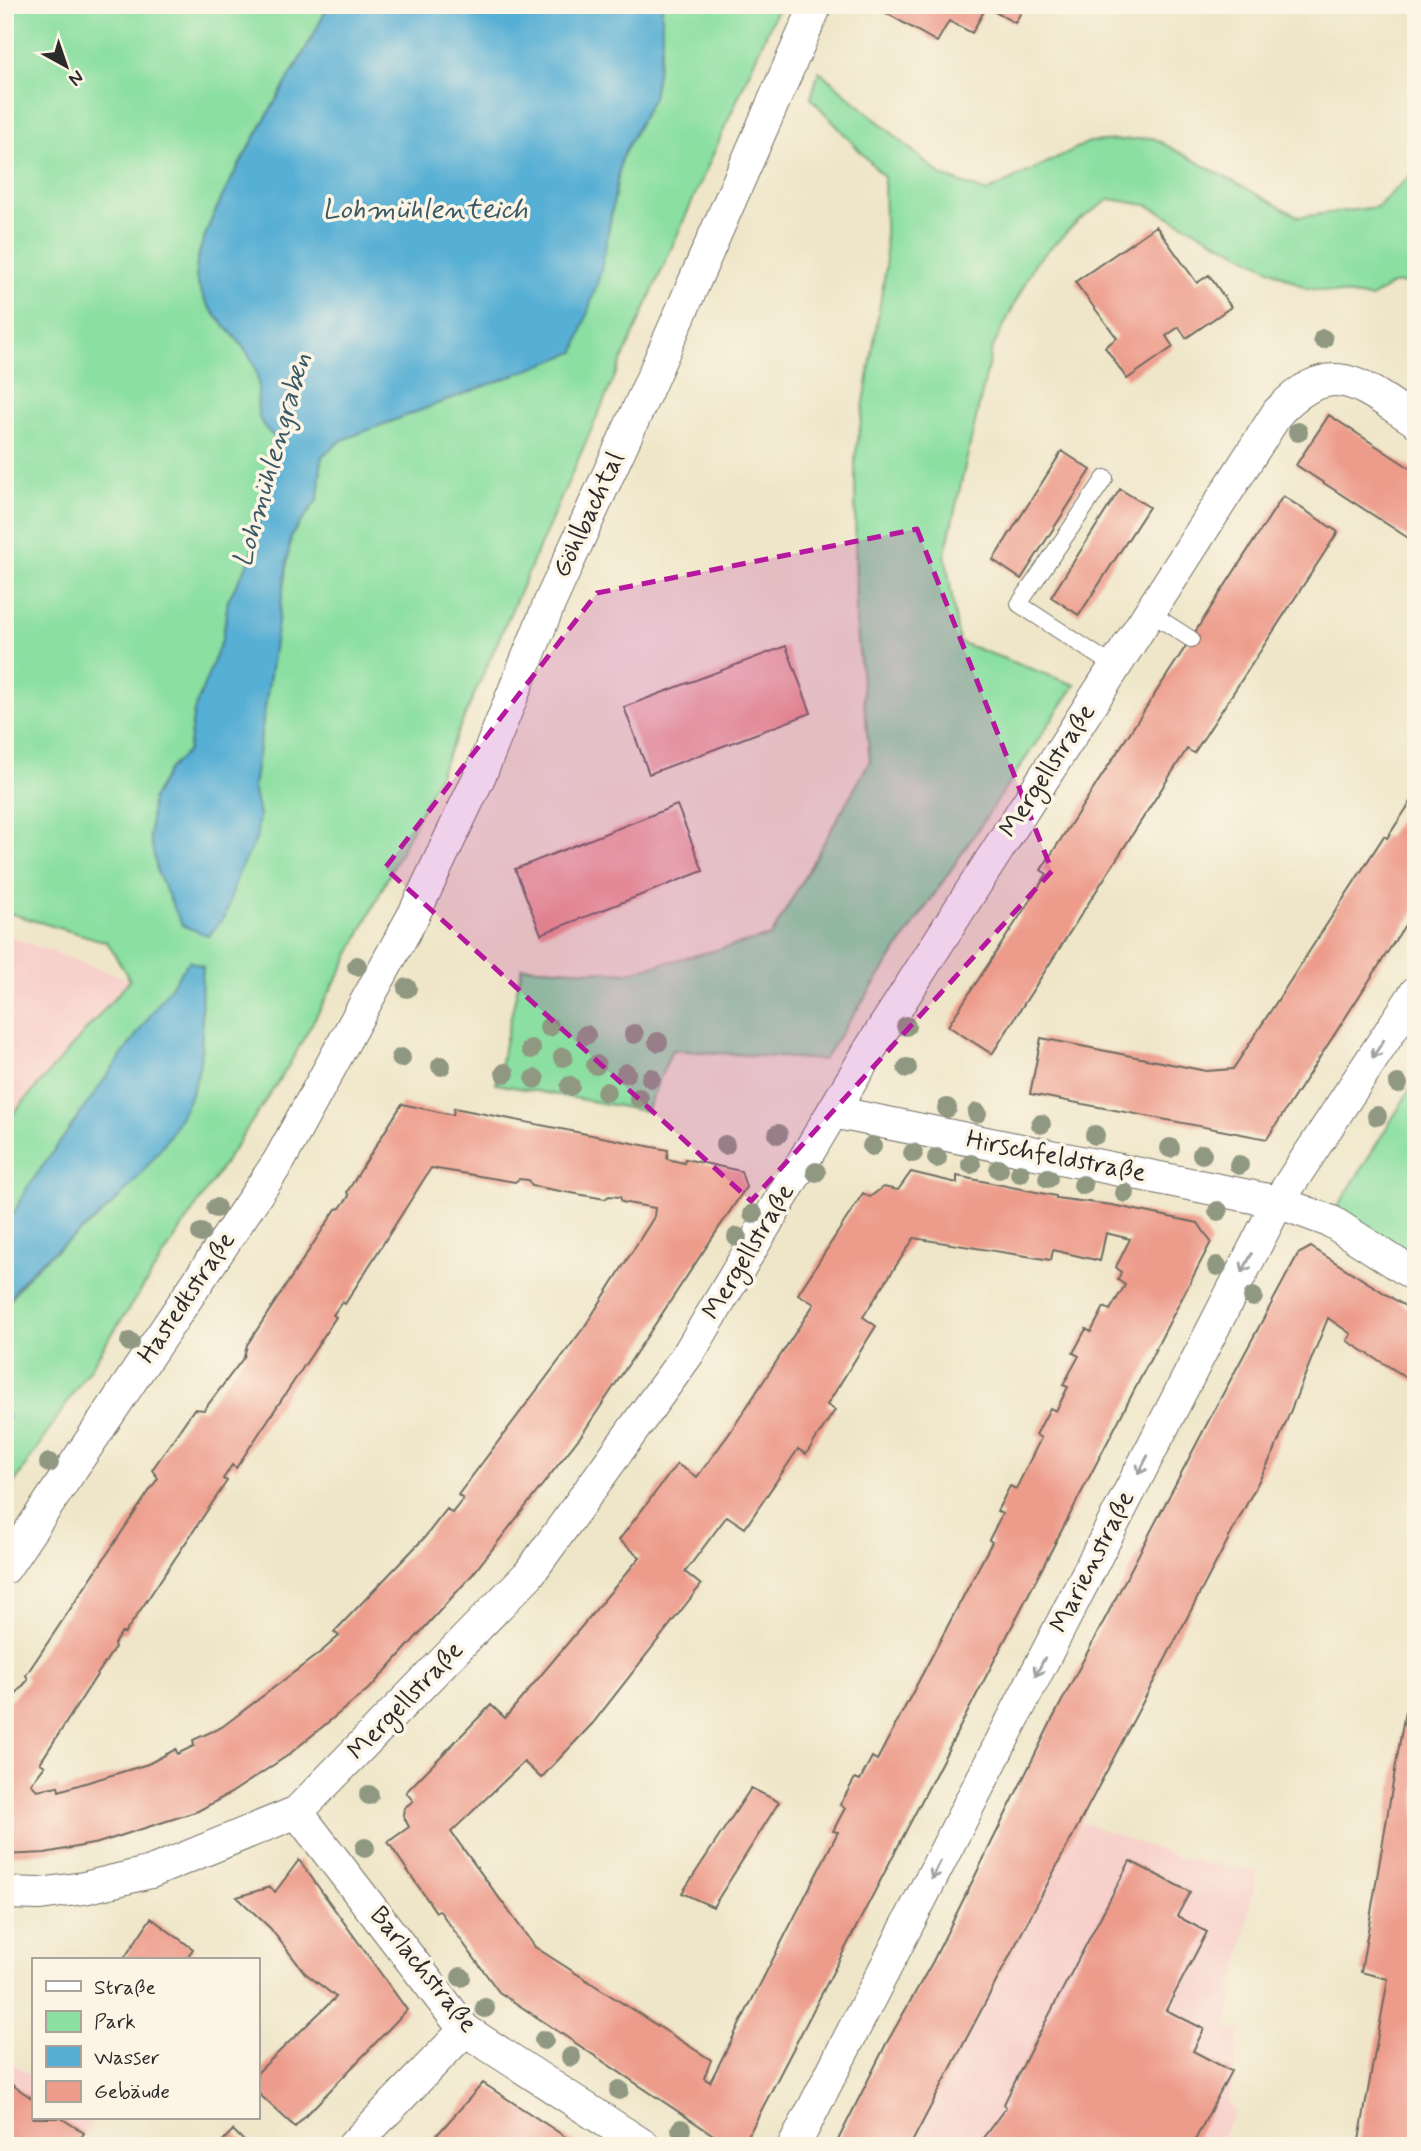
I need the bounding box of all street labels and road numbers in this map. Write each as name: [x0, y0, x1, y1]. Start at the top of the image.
street label: Göhlbachtal: [545, 447, 633, 583]
street label: Mergellstraße: [992, 697, 1106, 846]
street label: Hirschfeldstraße: [963, 1123, 1149, 1191]
street label: Mergellstraße: [695, 1177, 805, 1327]
street label: Hastedtstraße: [130, 1225, 244, 1371]
street label: Marienstraße: [1043, 1485, 1143, 1639]
street label: Mergellstraße: [341, 1634, 473, 1769]
street label: Barlachstraße: [362, 1900, 485, 2040]

